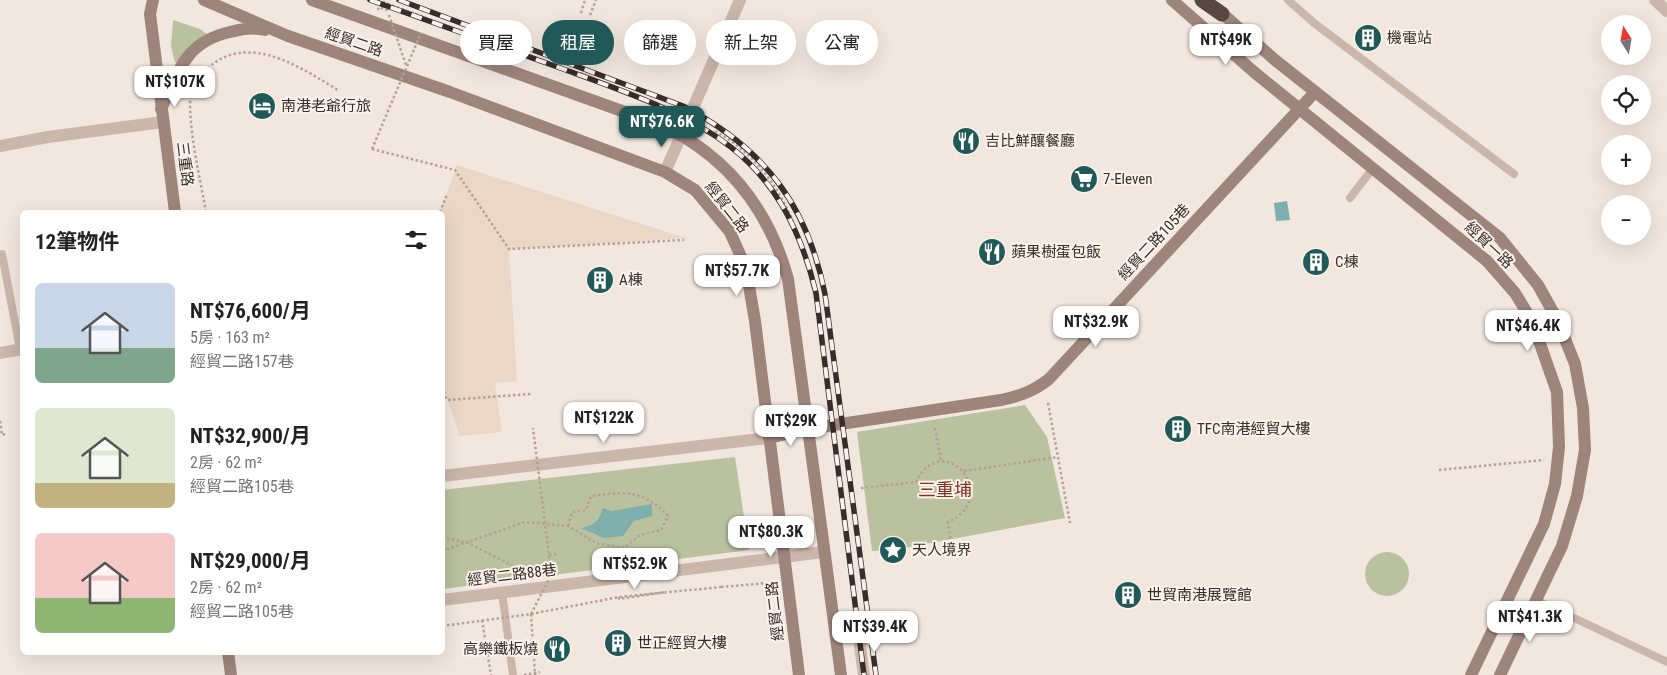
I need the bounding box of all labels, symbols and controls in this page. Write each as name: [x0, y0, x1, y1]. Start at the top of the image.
north arrow: [1601, 15, 1651, 65]
map controls: [1601, 15, 1651, 245]
chip: 買屋: [460, 20, 532, 65]
chip: 租屋: [542, 20, 614, 65]
chip: 篩選: [624, 20, 696, 65]
chip: 新上架: [706, 20, 796, 65]
chip: 公寓: [806, 20, 878, 65]
pin: NT$49K: [1185, 23, 1267, 66]
building icon: 機電站: [1353, 23, 1383, 53]
street label: 經貿二路: [323, 24, 385, 60]
place label: 機電站: [1387, 29, 1432, 47]
text: NT$49K: [1200, 30, 1252, 49]
pin: NT$107K: [129, 66, 221, 108]
text: NT$107K: [145, 72, 205, 91]
button: locate: [1601, 75, 1651, 125]
hotel icon: 南港老爺行旅: [247, 91, 277, 121]
place label: 南港老爺行旅: [281, 97, 371, 115]
pin: NT$76.6K: [610, 106, 714, 148]
text: NT$76.6K: [630, 112, 694, 131]
restaurant icon: 吉比鮮釀餐廳: [951, 126, 981, 156]
place label: 吉比鮮釀餐廳: [985, 132, 1075, 150]
button: +: [1601, 135, 1651, 185]
street label: 三重路: [173, 141, 197, 187]
supermarket icon: 7-Eleven: [1069, 164, 1099, 194]
place label: 7-Eleven: [1103, 170, 1153, 188]
street label: 經貿二路: [701, 178, 753, 236]
button: −: [1601, 195, 1651, 245]
street label: 經貿二路105巷: [1114, 200, 1194, 284]
street label: 經貿一路: [1461, 218, 1517, 272]
icon: filters: [402, 226, 430, 254]
text: 12筆物件: [35, 230, 119, 254]
restaurant icon: 蘋果樹蛋包飯: [977, 237, 1007, 267]
place label: 蘋果樹蛋包飯: [1011, 243, 1101, 261]
building icon: C棟: [1301, 247, 1331, 277]
place label: C棟: [1335, 253, 1359, 271]
pin: NT$57.7K: [685, 254, 789, 297]
text: NT$57.7K: [705, 261, 769, 280]
building icon: A棟: [585, 265, 615, 295]
place label: A棟: [619, 271, 643, 289]
text: NT$76,600/月: [190, 299, 311, 323]
icon: home: [75, 303, 135, 363]
pin: NT$32.9K: [1044, 306, 1148, 348]
pin: NT$46.4K: [1476, 310, 1580, 352]
text: NT$32.9K: [1064, 312, 1128, 331]
text: NT$46.4K: [1496, 316, 1560, 335]
text: 5房 · 163 m²: [190, 328, 270, 347]
text: 經貿二路157巷: [190, 352, 294, 371]
pin: NT$122K: [558, 402, 650, 444]
pin: NT$29K: [750, 404, 832, 447]
text: NT$122K: [574, 408, 634, 427]
text: NT$29K: [765, 411, 817, 430]
building icon: TFC南港經貿大樓: [1163, 414, 1193, 444]
place label: TFC南港經貿大樓: [1197, 420, 1311, 438]
text: NT$32,900/月: [190, 424, 311, 448]
icon: home: [75, 428, 135, 488]
text: 2房 · 62 m²: [190, 453, 262, 472]
text: 經貿二路105巷: [190, 477, 294, 496]
district label: 三重埔: [918, 479, 972, 500]
pin: NT$80.3K: [719, 516, 823, 558]
text: NT$80.3K: [739, 522, 803, 541]
place icon: 天人境界: [878, 535, 908, 565]
place label: 天人境界: [912, 541, 972, 559]
pin: NT$52.9K: [583, 548, 687, 590]
text: NT$29,000/月: [190, 549, 311, 573]
icon: home: [75, 553, 135, 613]
text: NT$52.9K: [603, 554, 667, 573]
street label: 經貿二路88巷: [466, 561, 558, 589]
text: 2房 · 62 m²: [190, 578, 262, 597]
street label: 經貿二路: [762, 580, 788, 642]
building icon: 世貿南港展覽館: [1113, 580, 1143, 610]
place label: 世貿南港展覽館: [1147, 586, 1252, 604]
pin: NT$41.3K: [1478, 600, 1582, 643]
text: 經貿二路105巷: [190, 602, 294, 621]
text: NT$41.3K: [1498, 607, 1562, 626]
pin: NT$39.4K: [823, 610, 927, 653]
text: NT$39.4K: [843, 617, 907, 636]
building icon: 世正經貿大樓: [603, 628, 633, 658]
restaurant icon: 高樂鐵板燒: [542, 634, 572, 664]
place label: 世正經貿大樓: [637, 634, 727, 652]
place label: 高樂鐵板燒: [463, 640, 538, 658]

